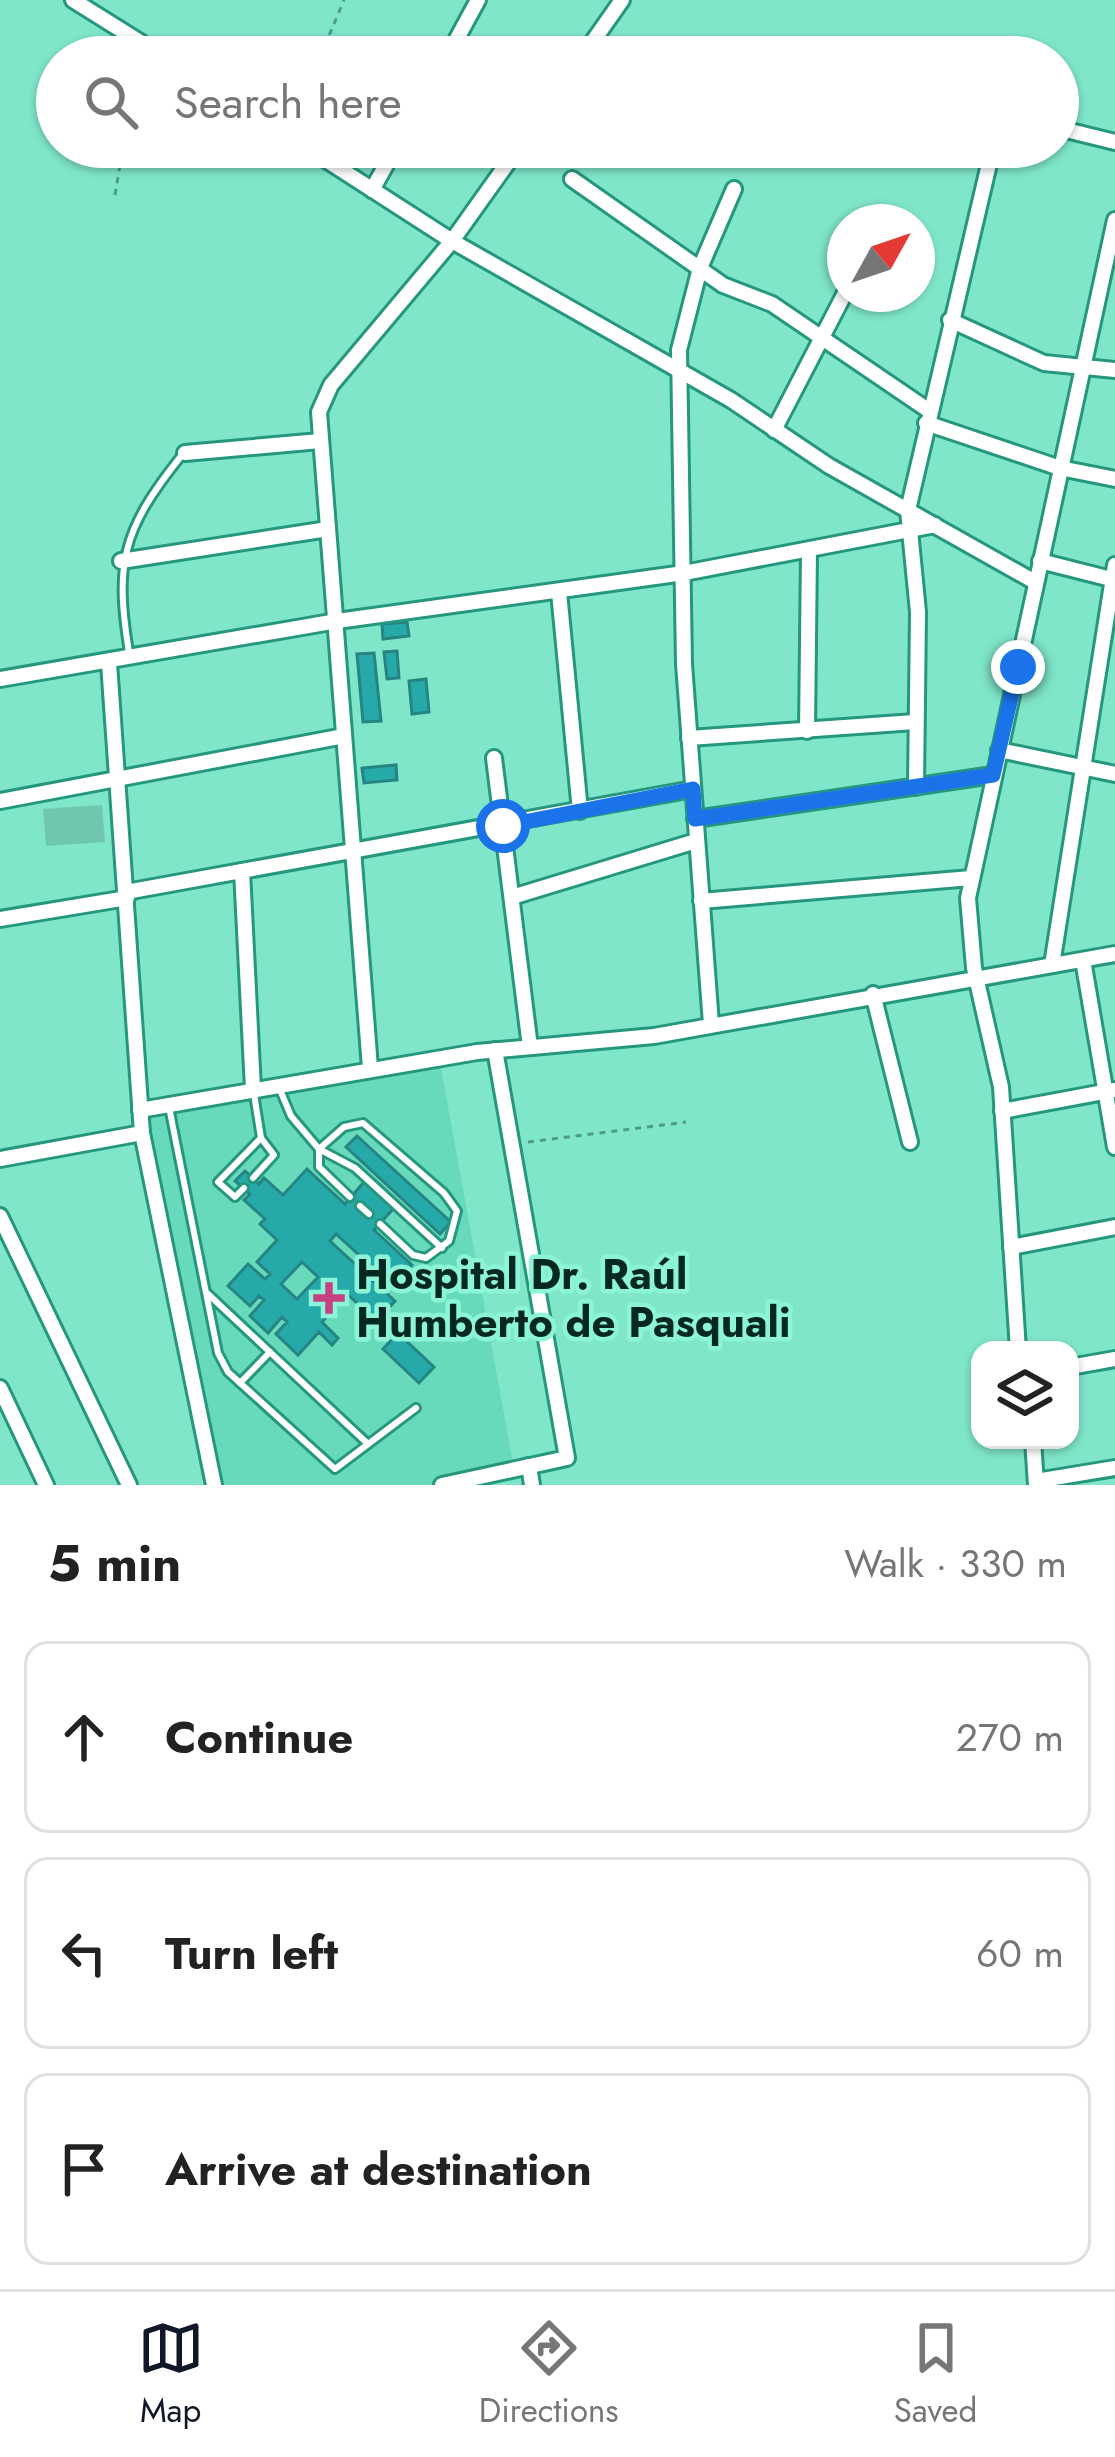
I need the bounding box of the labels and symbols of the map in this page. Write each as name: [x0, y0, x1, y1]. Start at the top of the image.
north arrow: [827, 204, 935, 312]
route end: [991, 640, 1045, 694]
route start: [476, 799, 530, 853]
place label: Hospital Dr. Raúl Humberto de Pasquali: [356, 1244, 791, 1353]
marker: Hospital Dr. Raúl Humberto de Pasquali: [313, 1282, 345, 1314]

